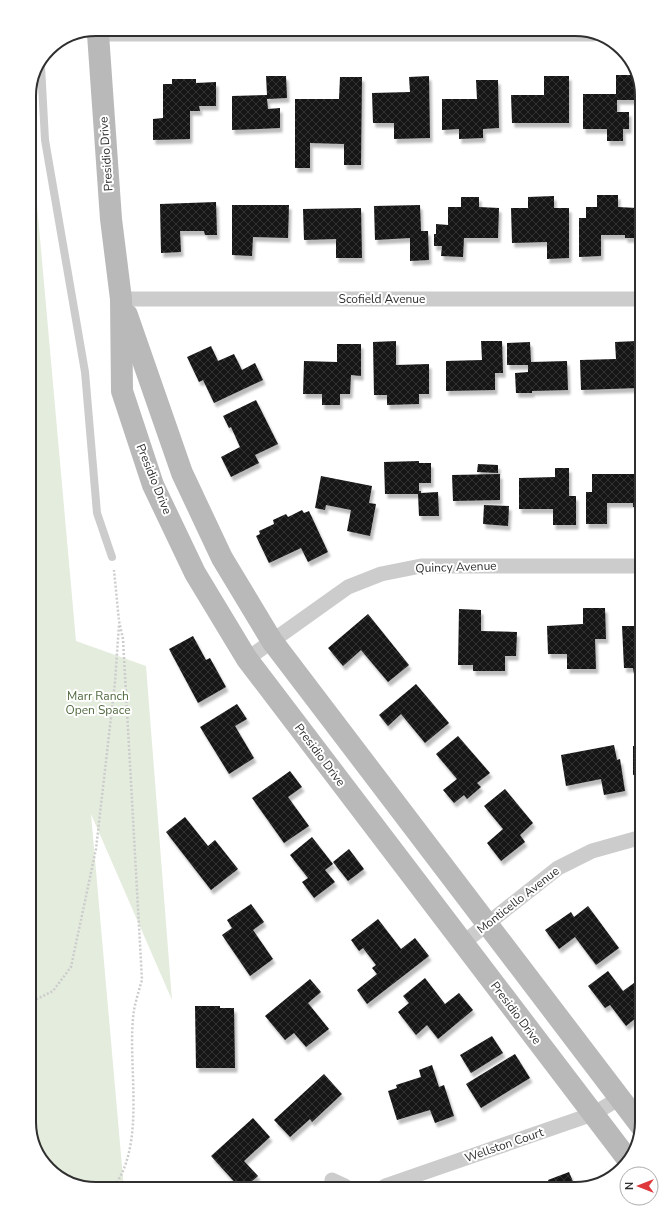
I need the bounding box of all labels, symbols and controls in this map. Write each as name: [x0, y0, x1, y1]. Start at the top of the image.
street label: Presidio Drive: [95, 116, 117, 192]
street label: Scofield Avenue: [339, 291, 425, 307]
street label: Presidio Drive: [133, 441, 175, 517]
street label: Quincy Avenue: [415, 558, 497, 576]
park label: Marr Ranch Open Space: [65, 688, 131, 718]
street label: Presidio Drive: [291, 720, 349, 790]
street label: Monticello Avenue: [474, 863, 562, 937]
street label: Presidio Drive: [487, 978, 545, 1048]
street label: Wellston Court: [463, 1124, 546, 1166]
north arrow: [619, 1166, 659, 1206]
text: N: [622, 1182, 637, 1190]

